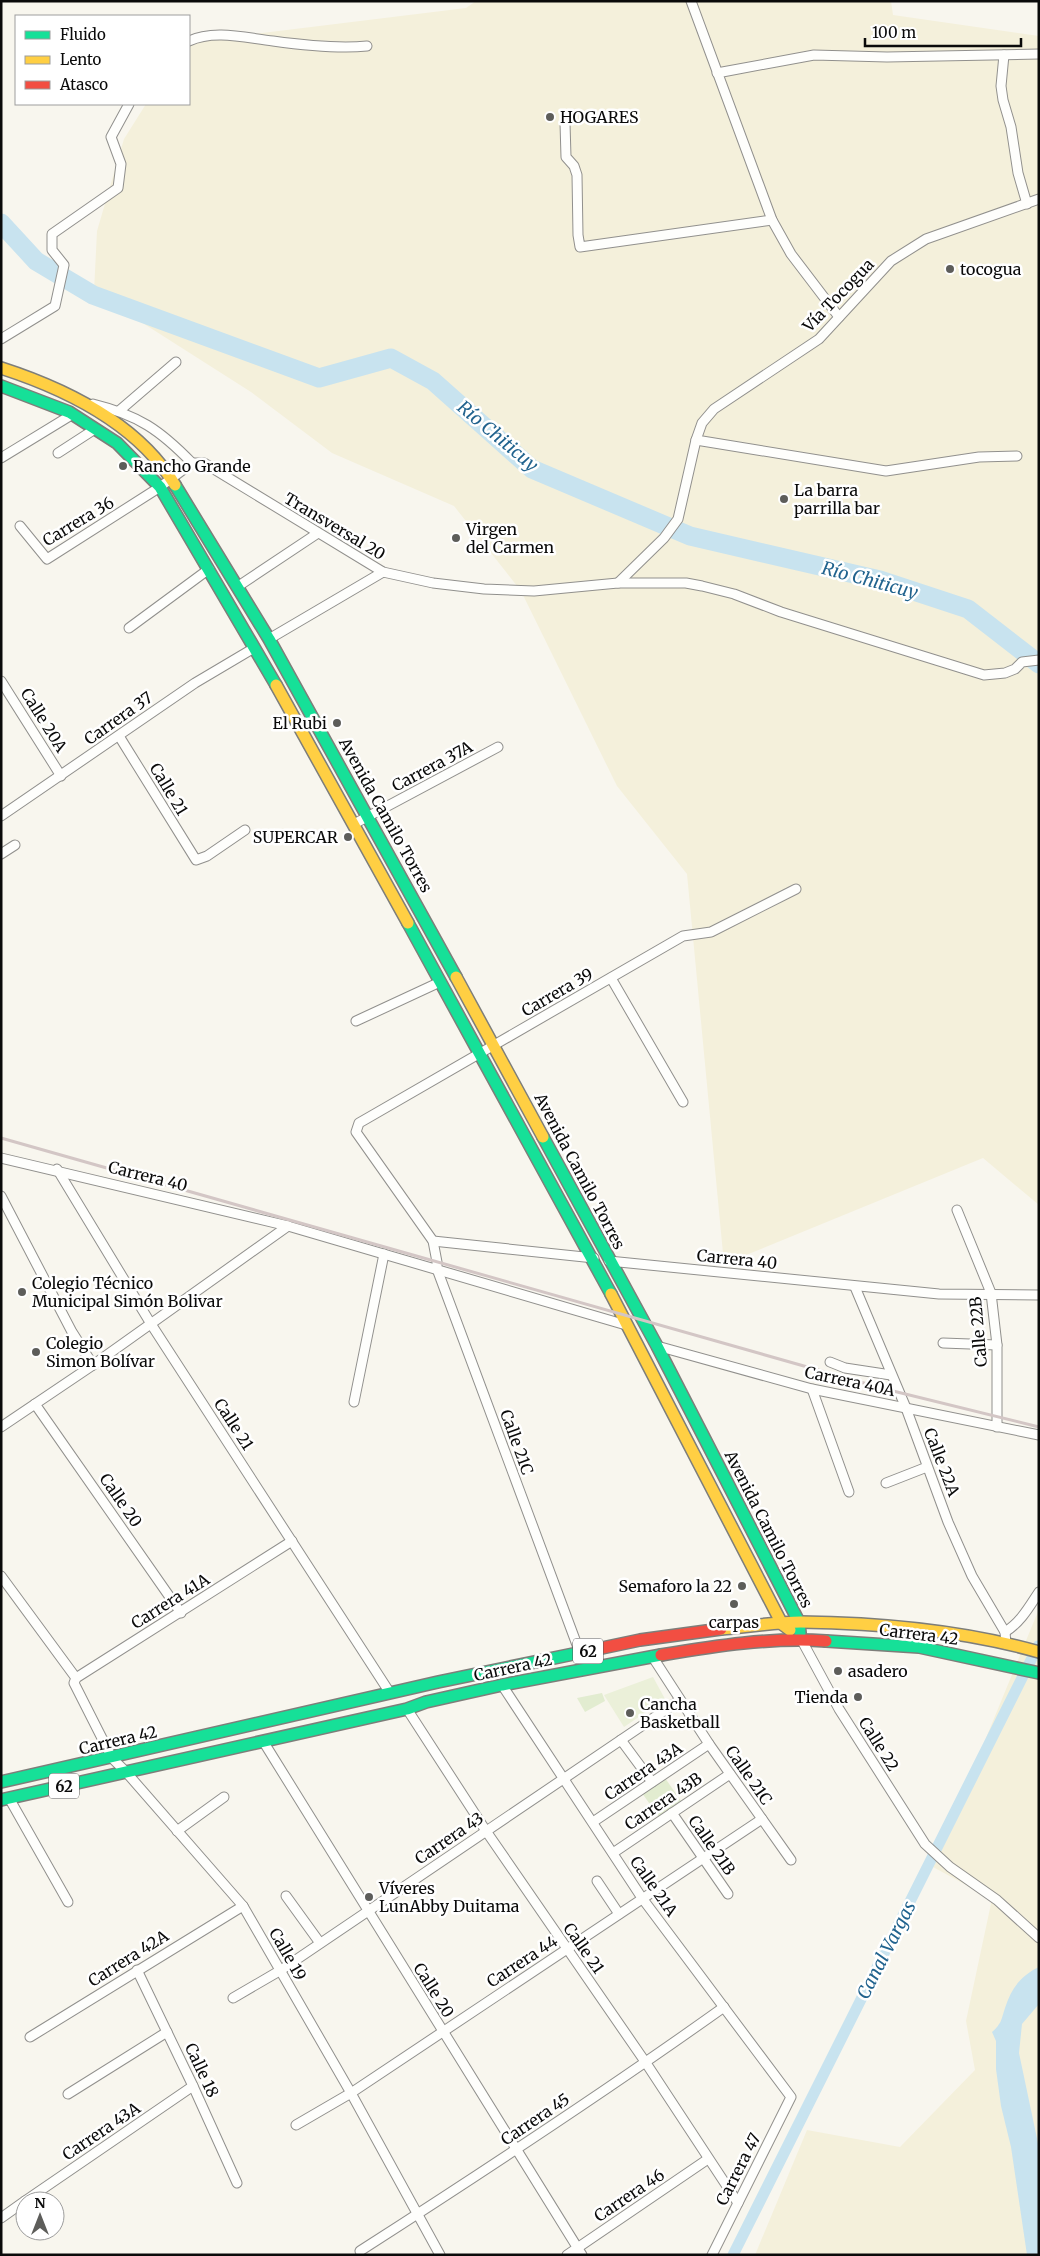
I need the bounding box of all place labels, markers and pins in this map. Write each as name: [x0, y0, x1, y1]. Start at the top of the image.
place label: HOGARES: [560, 107, 639, 127]
marker: HOGARES: [544, 111, 556, 123]
place label: tocogua: [960, 259, 1022, 279]
marker: tocogua: [944, 263, 956, 275]
place label: Rancho Grande: [133, 456, 251, 476]
marker: Rancho Grande: [117, 460, 129, 472]
place label: La barra parrilla bar: [794, 480, 880, 518]
marker: La barra parrilla bar: [778, 493, 790, 505]
place label: Virgen del Carmen: [465, 519, 554, 557]
marker: Virgen del Carmen: [450, 532, 462, 544]
place label: El Rubi: [273, 713, 327, 733]
marker: El Rubi: [331, 717, 343, 729]
place label: SUPERCAR: [253, 827, 339, 847]
marker: SUPERCAR: [342, 831, 354, 843]
place label: Colegio Técnico Municipal Simón Bolivar: [32, 1273, 223, 1311]
marker: Colegio Técnico Municipal Simón Bolivar: [16, 1286, 28, 1298]
place label: Colegio Simon Bolívar: [46, 1333, 155, 1371]
marker: Colegio Simon Bolívar: [30, 1346, 42, 1358]
place label: Semaforo la 22: [618, 1576, 732, 1596]
marker: Semaforo la 22: [736, 1580, 748, 1592]
marker: carpas: [728, 1598, 740, 1610]
place label: carpas: [709, 1612, 759, 1632]
place label: asadero: [848, 1661, 908, 1681]
marker: asadero: [832, 1665, 844, 1677]
place label: Tienda: [794, 1687, 848, 1707]
marker: Tienda: [852, 1691, 864, 1703]
place label: Cancha Basketball: [640, 1694, 720, 1732]
marker: Cancha Basketball: [624, 1707, 636, 1719]
place label: Víveres LunAbby Duitama: [378, 1878, 520, 1916]
marker: Víveres LunAbby Duitama: [363, 1891, 375, 1903]

